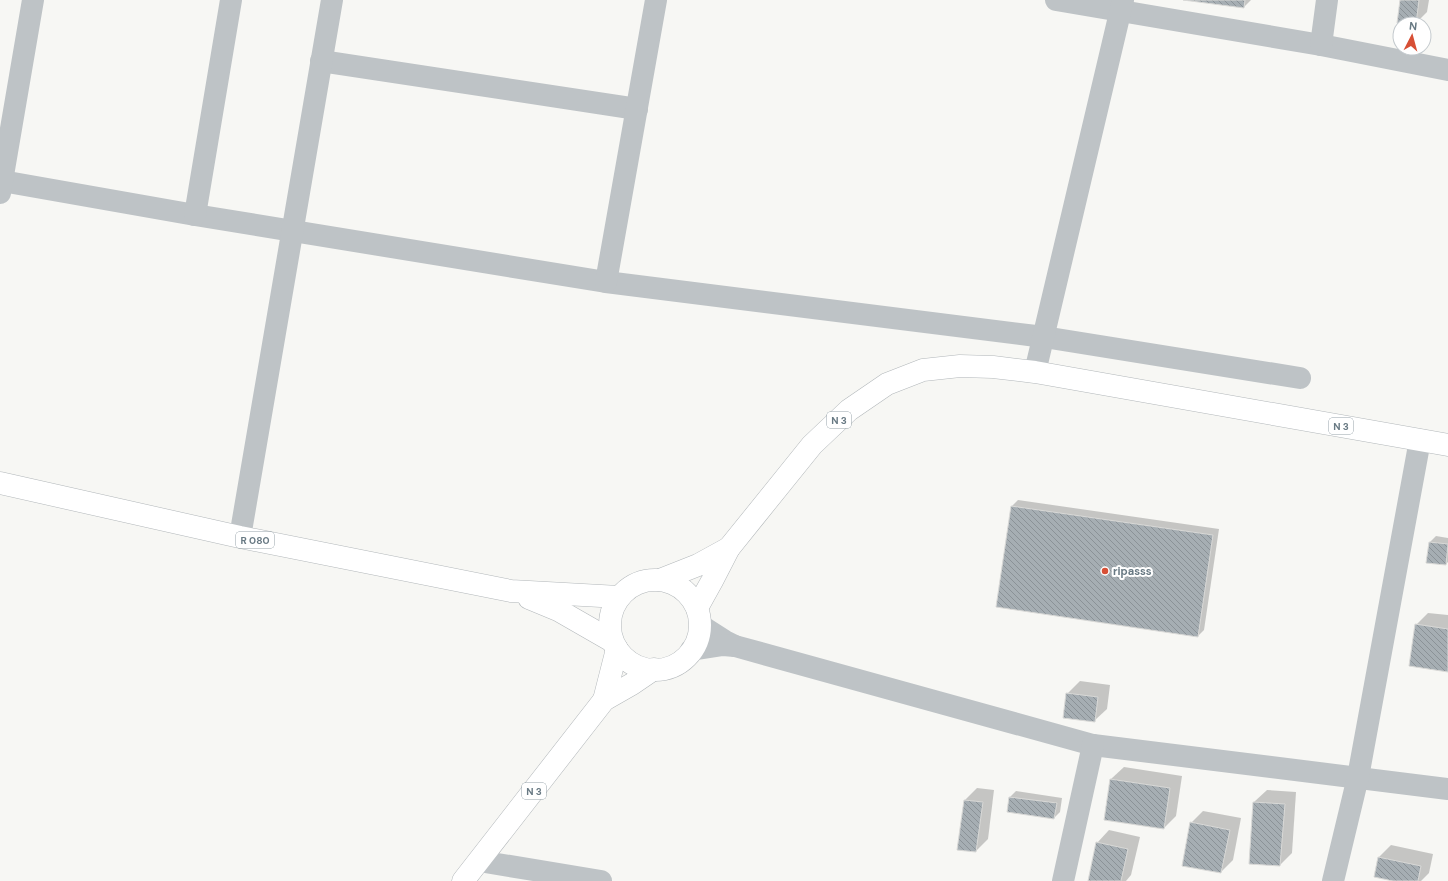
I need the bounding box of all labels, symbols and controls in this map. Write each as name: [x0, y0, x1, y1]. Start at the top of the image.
north arrow: [1392, 16, 1432, 56]
text: N: [1408, 19, 1418, 33]
road number: N 3: [827, 412, 851, 428]
road number: N 3: [1329, 418, 1353, 434]
road number: R 080: [236, 532, 274, 548]
place label: ripasss: [1113, 564, 1152, 578]
marker: ripasss: [1100, 566, 1110, 576]
road number: N 3: [522, 783, 546, 799]

